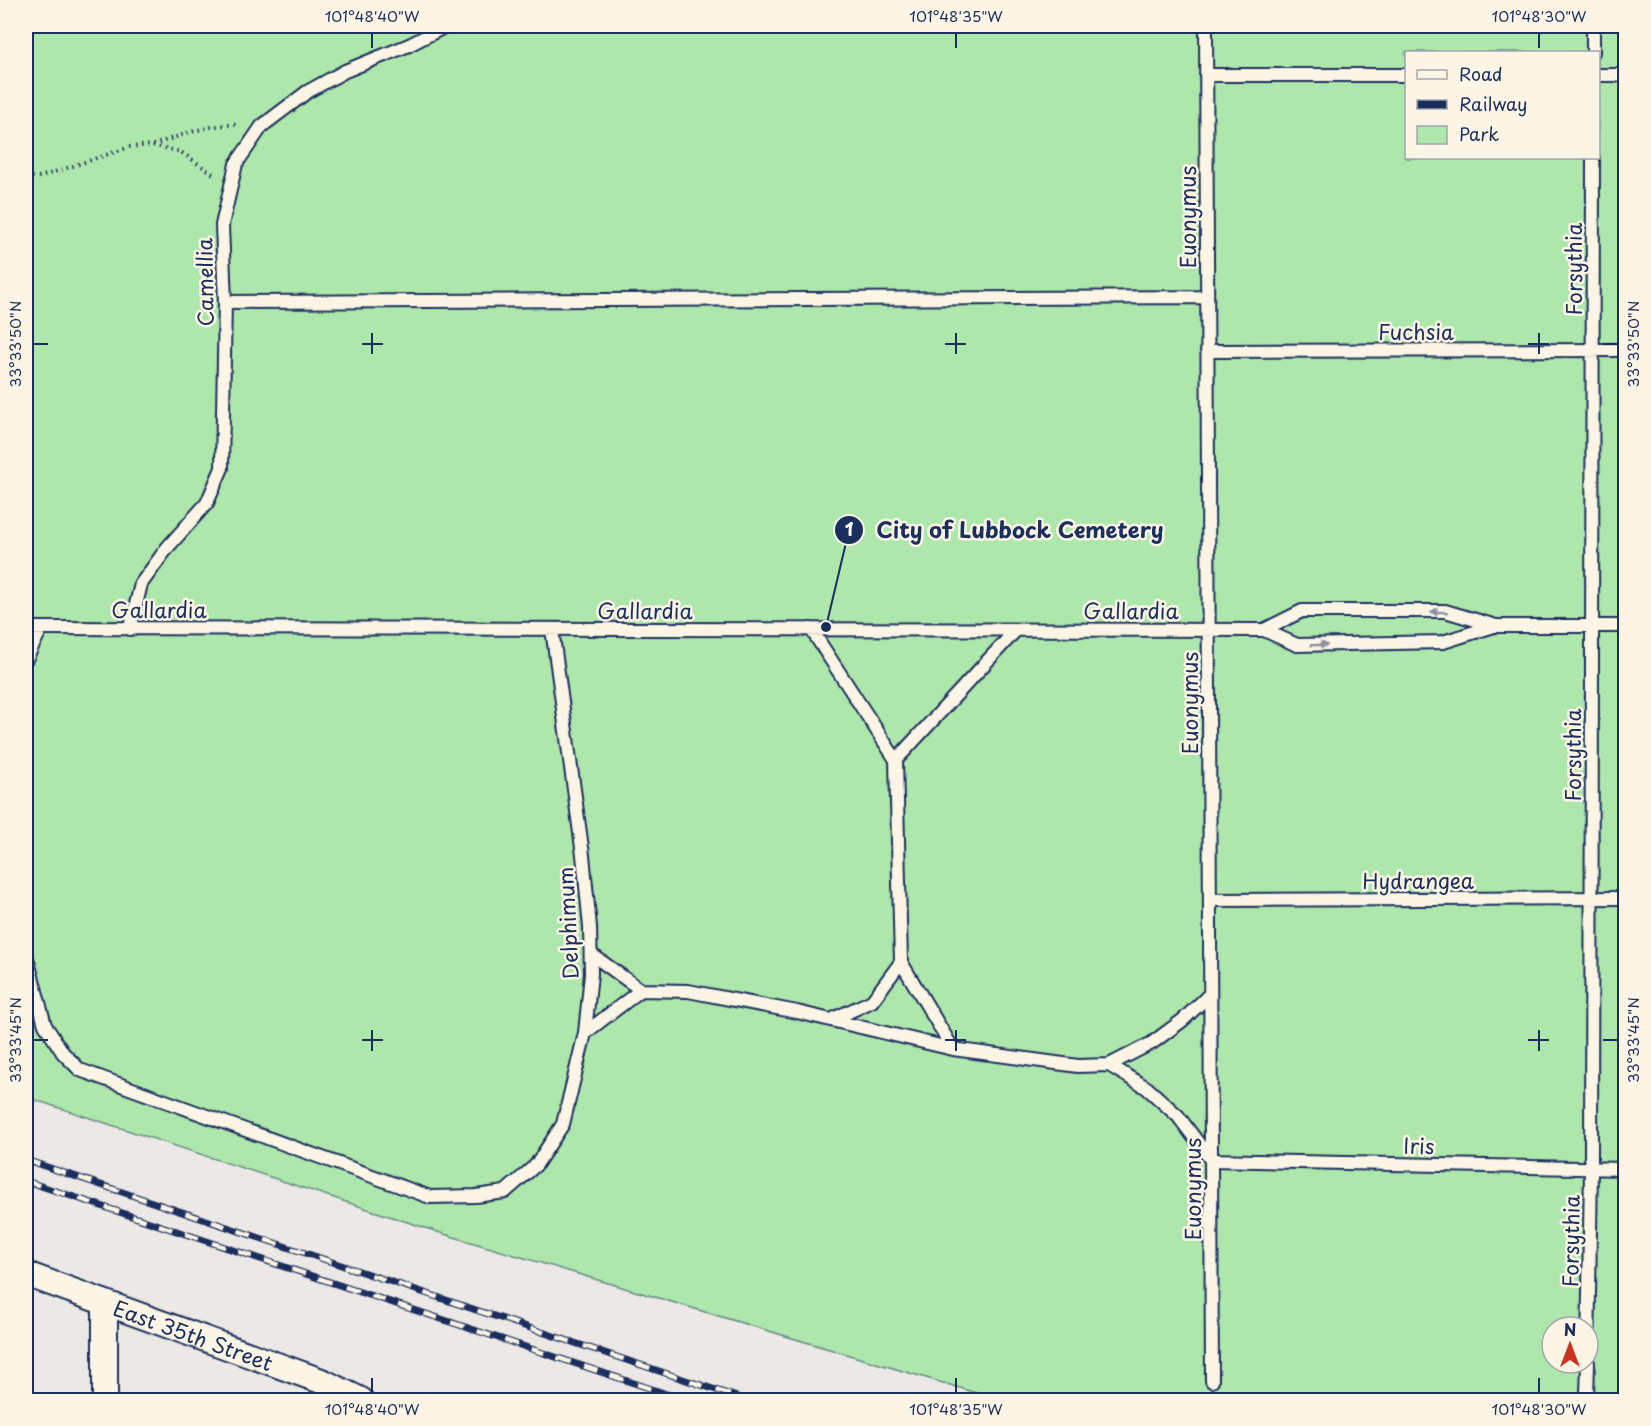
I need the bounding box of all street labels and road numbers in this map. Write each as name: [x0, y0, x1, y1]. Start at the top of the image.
street label: Euonymus: [1171, 166, 1203, 268]
street label: Forsythia: [1557, 222, 1589, 315]
street label: Camellia: [187, 237, 221, 327]
street label: Fuchsia: [1378, 315, 1454, 347]
street label: Gallardia: [111, 593, 207, 625]
street label: Gallardia: [597, 594, 693, 626]
street label: Gallardia: [1083, 594, 1179, 626]
street label: Euonymus: [1173, 652, 1205, 754]
street label: Forsythia: [1556, 708, 1588, 801]
street label: Hydrangea: [1362, 864, 1474, 896]
street label: Delphimum: [548, 866, 586, 980]
street label: Iris: [1403, 1129, 1435, 1161]
street label: Euonymus: [1176, 1138, 1208, 1240]
street label: Forsythia: [1553, 1194, 1587, 1288]
street label: East 35th Street: [109, 1291, 278, 1378]

